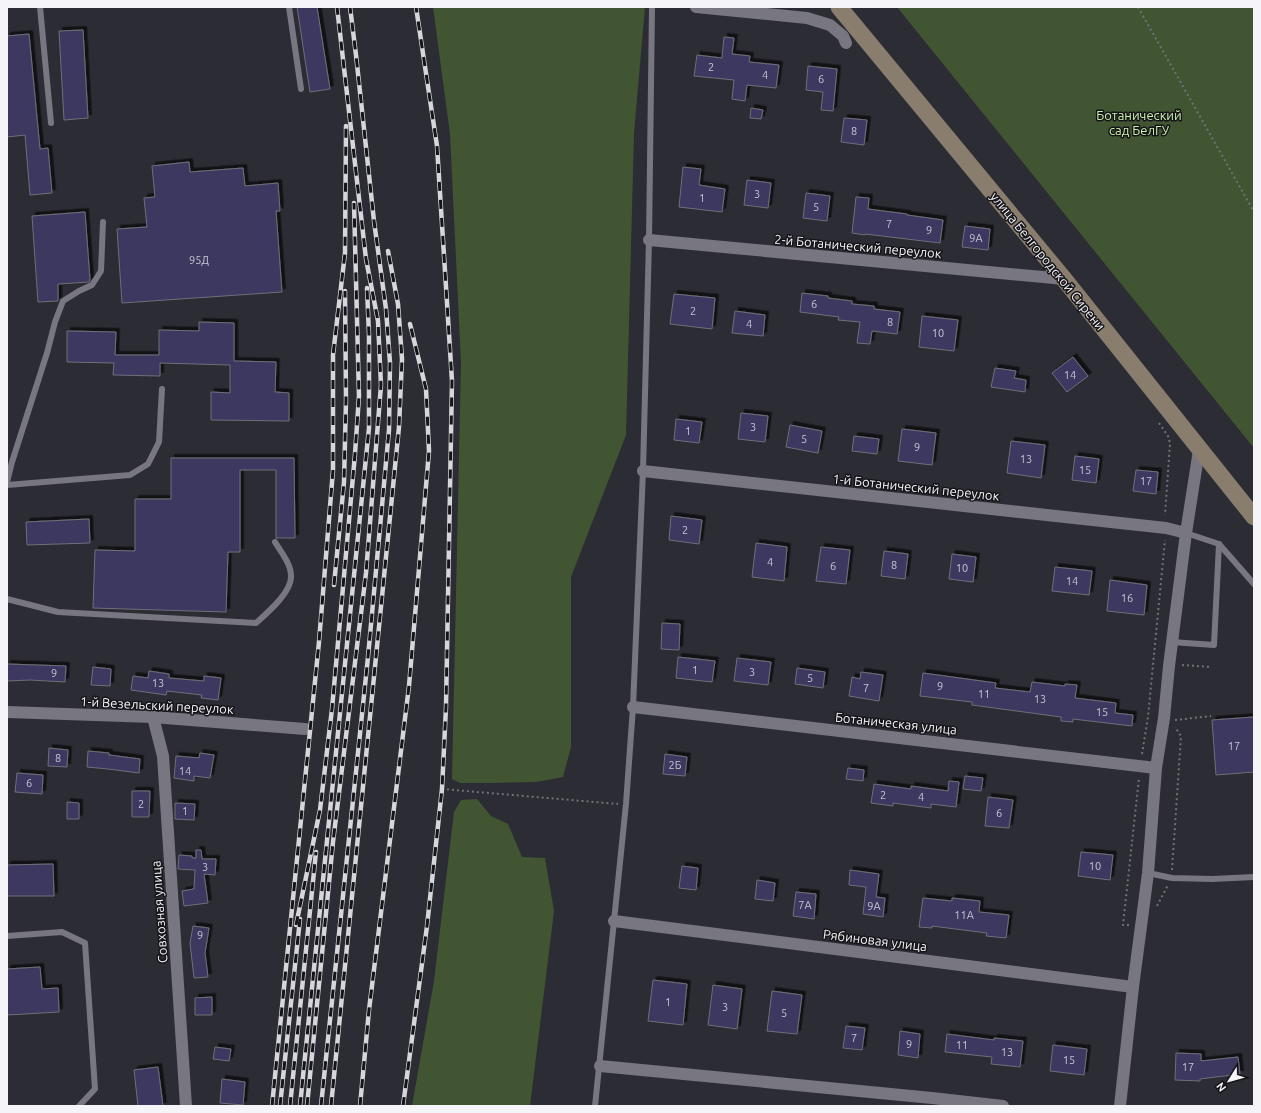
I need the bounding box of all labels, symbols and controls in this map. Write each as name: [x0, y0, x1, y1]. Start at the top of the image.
house number: 2: [708, 61, 714, 73]
house number: 4: [762, 69, 768, 81]
house number: 6: [818, 73, 824, 85]
park label: Ботанический сад БелГУ: [1096, 108, 1182, 137]
house number: 8: [851, 125, 857, 137]
house number: 3: [754, 188, 760, 200]
street label: улица Белгородской Сирени: [988, 189, 1108, 333]
house number: 1: [699, 192, 705, 204]
house number: 5: [813, 201, 819, 213]
house number: 7: [886, 218, 892, 230]
house number: 9: [926, 224, 932, 236]
street label: 2-й Ботанический переулок: [774, 232, 942, 260]
house number: 9А: [969, 232, 984, 244]
house number: 95Д: [189, 254, 209, 266]
house number: 6: [811, 298, 817, 310]
house number: 2: [690, 305, 696, 317]
house number: 8: [887, 316, 893, 328]
house number: 4: [746, 318, 752, 330]
house number: 10: [932, 327, 944, 339]
house number: 14: [1064, 369, 1076, 381]
house number: 3: [750, 421, 756, 433]
house number: 1: [685, 425, 691, 437]
house number: 5: [801, 433, 807, 445]
house number: 9: [914, 441, 920, 453]
house number: 13: [1020, 453, 1032, 465]
house number: 15: [1079, 464, 1091, 476]
street label: 1-й Ботанический переулок: [832, 471, 1000, 503]
house number: 17: [1140, 475, 1152, 487]
house number: 2: [682, 524, 688, 536]
house number: 4: [767, 556, 773, 568]
house number: 8: [891, 559, 897, 571]
house number: 6: [830, 560, 836, 572]
house number: 10: [956, 562, 968, 574]
house number: 14: [1066, 575, 1078, 587]
house number: 16: [1121, 592, 1133, 604]
house number: 1: [692, 664, 698, 676]
house number: 3: [749, 666, 755, 678]
house number: 9: [51, 667, 57, 679]
house number: 5: [807, 672, 813, 684]
house number: 13: [152, 677, 164, 689]
house number: 9: [937, 680, 943, 692]
house number: 7: [863, 682, 869, 694]
house number: 11: [978, 688, 990, 700]
house number: 13: [1034, 693, 1046, 705]
street label: 1-й Везельский переулок: [80, 694, 234, 716]
house number: 15: [1096, 706, 1108, 718]
street label: Ботаническая улица: [834, 710, 958, 736]
house number: 17: [1228, 740, 1240, 752]
house number: 8: [55, 752, 61, 764]
house number: 2Б: [669, 759, 682, 771]
house number: 14: [179, 765, 191, 777]
house number: 6: [26, 777, 32, 789]
house number: 2: [880, 789, 886, 801]
house number: 4: [918, 791, 924, 803]
house number: 2: [138, 798, 144, 810]
house number: 1: [182, 805, 188, 817]
house number: 6: [996, 807, 1002, 819]
street label: Совхозная улица: [148, 860, 170, 964]
house number: 10: [1089, 860, 1101, 872]
house number: 3: [202, 861, 208, 873]
house number: 7А: [798, 899, 813, 911]
house number: 9А: [867, 900, 882, 912]
house number: 11А: [954, 909, 975, 921]
street label: Рябиновая улица: [822, 927, 928, 953]
house number: 9: [197, 929, 203, 941]
house number: 1: [665, 996, 671, 1008]
house number: 3: [722, 1001, 728, 1013]
house number: 5: [781, 1007, 787, 1019]
house number: 7: [851, 1032, 857, 1044]
house number: 9: [906, 1038, 912, 1050]
house number: 11: [956, 1039, 968, 1051]
house number: 13: [1001, 1046, 1013, 1058]
house number: 15: [1063, 1054, 1075, 1066]
house number: 17: [1182, 1061, 1194, 1073]
north arrow: [1209, 1061, 1249, 1101]
text: N: [1214, 1080, 1228, 1094]

